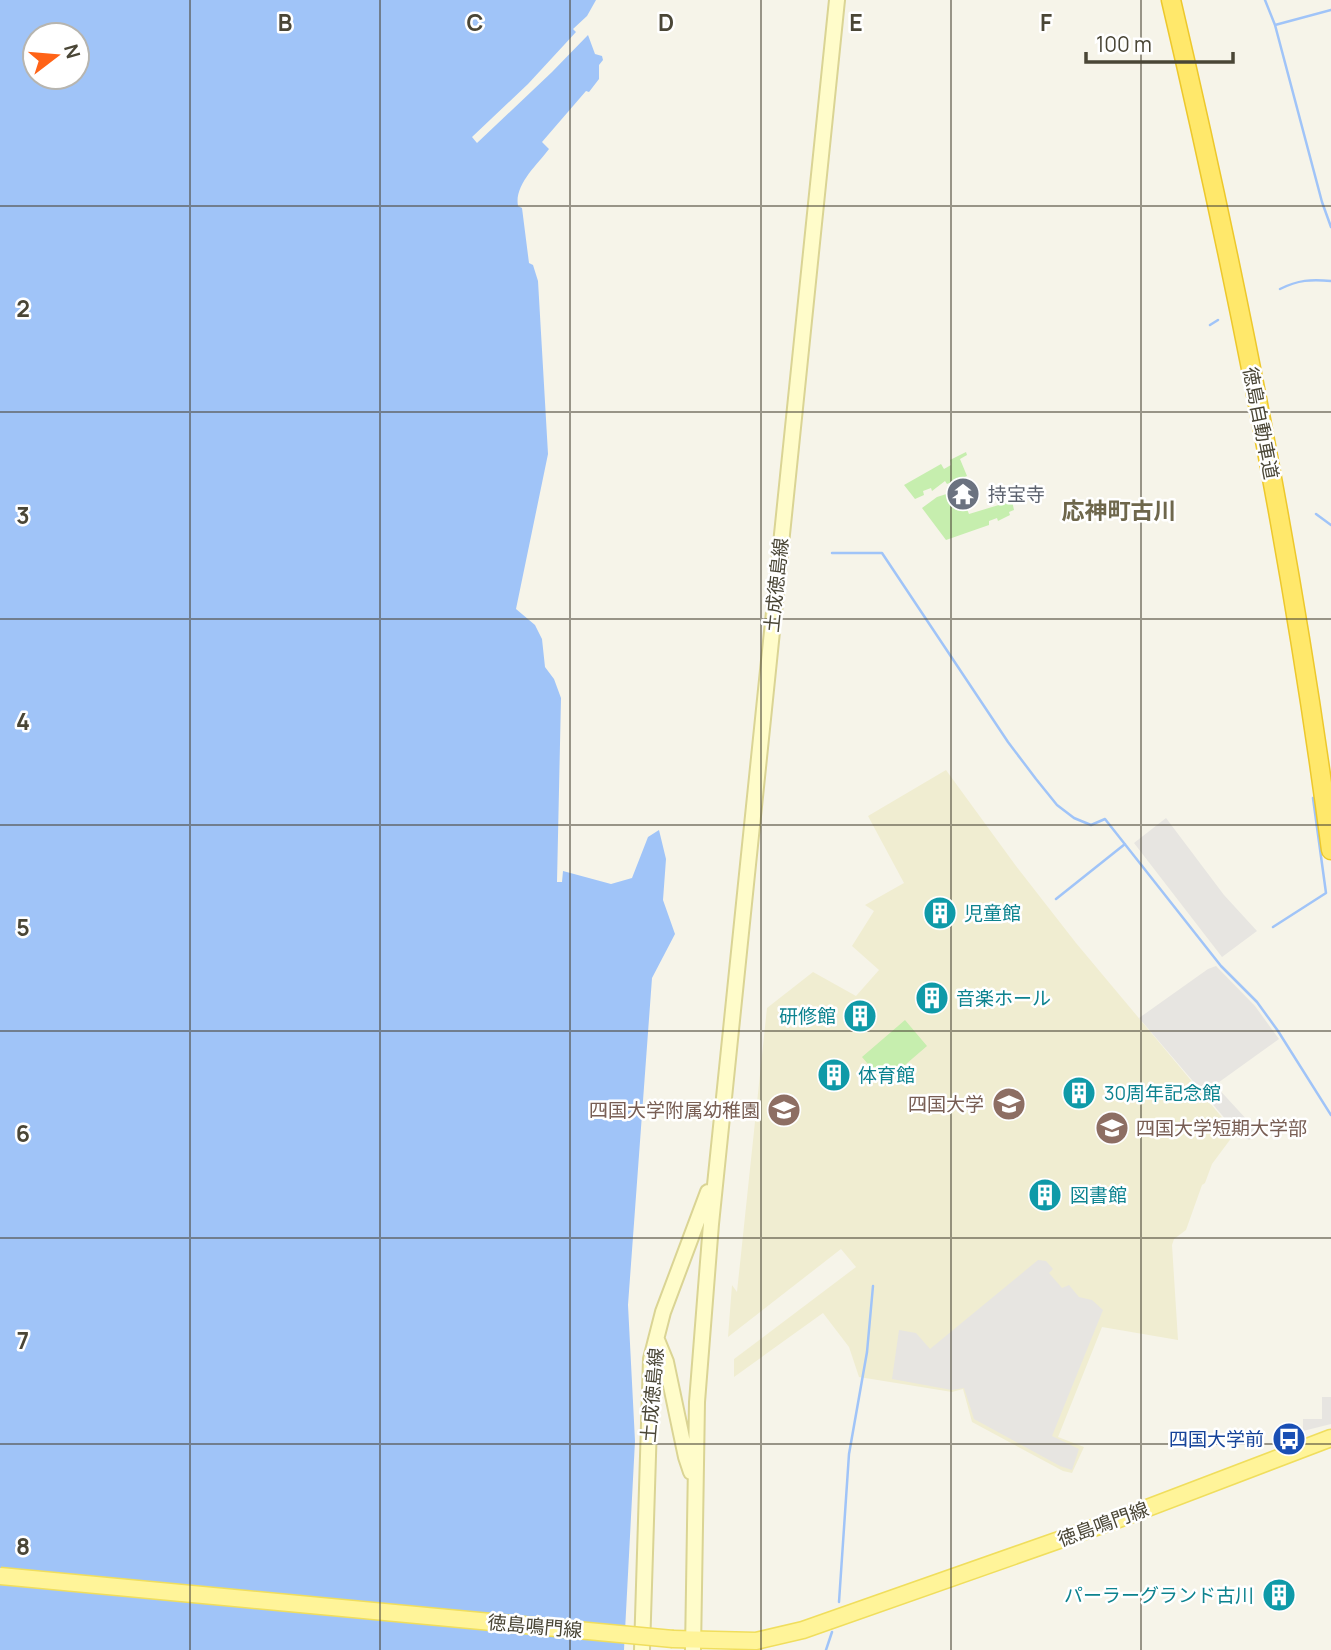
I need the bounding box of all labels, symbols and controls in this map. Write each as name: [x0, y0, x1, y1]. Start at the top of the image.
text: B: [278, 6, 292, 38]
text: C: [467, 6, 484, 38]
text: D: [658, 6, 674, 38]
text: E: [849, 6, 863, 38]
text: F: [1040, 6, 1052, 38]
north arrow: [21, 21, 91, 91]
scale bar: [1086, 21, 1233, 65]
text: 100 m: [1096, 30, 1152, 58]
text: N: [58, 41, 87, 61]
text: 2: [16, 292, 30, 324]
street label: 徳島自動車道: [1237, 365, 1285, 481]
temple icon: 持宝寺: [944, 475, 982, 513]
place label: 持宝寺: [988, 481, 1045, 507]
district label: 応神町古川: [1062, 494, 1177, 526]
text: 3: [16, 499, 30, 531]
street label: 土成徳島線: [758, 536, 794, 634]
text: 4: [16, 705, 30, 737]
building icon: 児童館: [921, 894, 959, 932]
place label: 児童館: [964, 900, 1021, 926]
text: 5: [16, 911, 30, 943]
building icon: 音楽ホール: [913, 979, 951, 1017]
place label: 音楽ホール: [956, 985, 1051, 1011]
building icon: 研修館: [841, 997, 879, 1035]
place label: 研修館: [779, 1003, 836, 1029]
building icon: 体育館: [815, 1056, 853, 1094]
place label: 体育館: [858, 1062, 915, 1088]
building icon: 30周年記念館: [1060, 1074, 1098, 1112]
place label: 30周年記念館: [1104, 1080, 1221, 1106]
school or university icon: 四国大学: [990, 1085, 1028, 1123]
school or university icon: 四国大学附属幼稚園: [765, 1091, 803, 1129]
place label: 四国大学: [908, 1091, 984, 1117]
place label: 四国大学附属幼稚園: [589, 1097, 760, 1123]
school or university icon: 四国大学短期大学部: [1093, 1109, 1131, 1147]
place label: 四国大学短期大学部: [1136, 1115, 1307, 1141]
text: 6: [16, 1117, 30, 1149]
building icon: 図書館: [1026, 1176, 1064, 1214]
place label: 図書館: [1070, 1182, 1127, 1208]
text: 7: [17, 1324, 29, 1356]
street label: 土成徳島線: [635, 1347, 669, 1443]
bus stop icon: 四国大学前: [1270, 1420, 1308, 1458]
place label: 四国大学前: [1169, 1426, 1264, 1452]
street label: 徳島鳴門線: [1054, 1496, 1152, 1552]
text: 8: [16, 1530, 30, 1562]
building icon: パーラーグランド古川: [1260, 1576, 1298, 1614]
place label: パーラーグランド古川: [1064, 1582, 1254, 1608]
street label: 徳島鳴門線: [487, 1609, 583, 1643]

